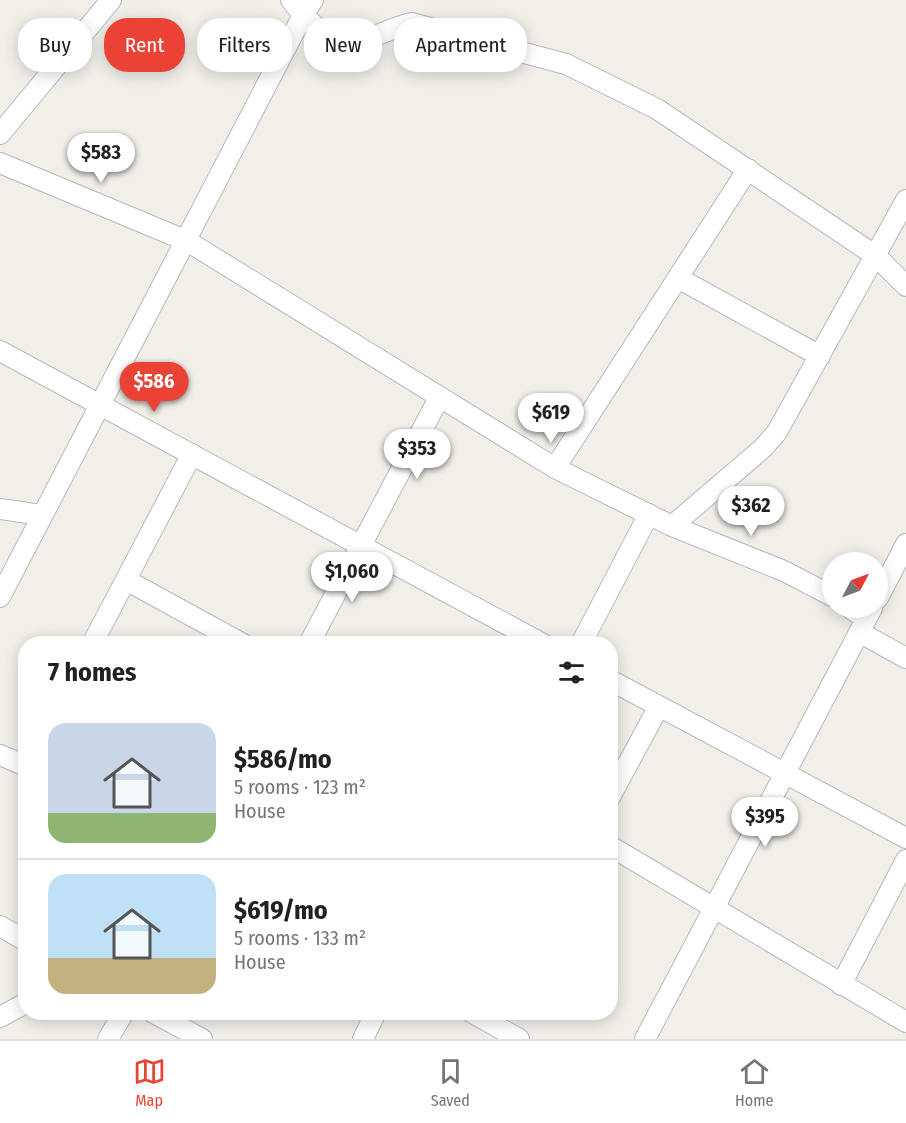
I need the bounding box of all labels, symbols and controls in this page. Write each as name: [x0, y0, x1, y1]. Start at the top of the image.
chip: Buy: [18, 18, 92, 72]
chip: Rent: [104, 18, 185, 72]
chip: Filters: [197, 18, 292, 72]
chip: New: [304, 18, 382, 72]
chip: Apartment: [394, 18, 527, 72]
pin: $583: [65, 133, 137, 184]
text: $583: [81, 140, 121, 164]
pin: $586: [118, 362, 190, 413]
text: $586: [134, 369, 174, 393]
pin: $619: [515, 393, 587, 444]
text: $619: [532, 400, 570, 424]
pin: $353: [381, 429, 453, 480]
text: $353: [398, 436, 436, 460]
pin: $362: [715, 486, 787, 537]
text: $362: [732, 493, 770, 517]
pin: $1,060: [303, 552, 401, 603]
north arrow: [822, 552, 888, 618]
map controls: [822, 552, 888, 618]
text: $1,060: [325, 559, 379, 583]
icon: filters: [555, 656, 588, 689]
text: 7 homes: [48, 657, 136, 688]
text: $586/mo: [234, 744, 332, 775]
icon: home: [96, 747, 168, 819]
text: 5 rooms · 123 m²: [234, 775, 366, 799]
pin: $395: [729, 797, 801, 848]
text: House: [234, 799, 286, 823]
text: $395: [745, 804, 785, 828]
text: $619/mo: [234, 895, 328, 926]
icon: home: [96, 898, 168, 970]
text: 5 rooms · 133 m²: [234, 926, 366, 950]
text: House: [234, 950, 286, 974]
tab: Map: [133, 1055, 166, 1110]
tab: Saved: [431, 1055, 470, 1110]
tab: Home: [735, 1055, 773, 1110]

